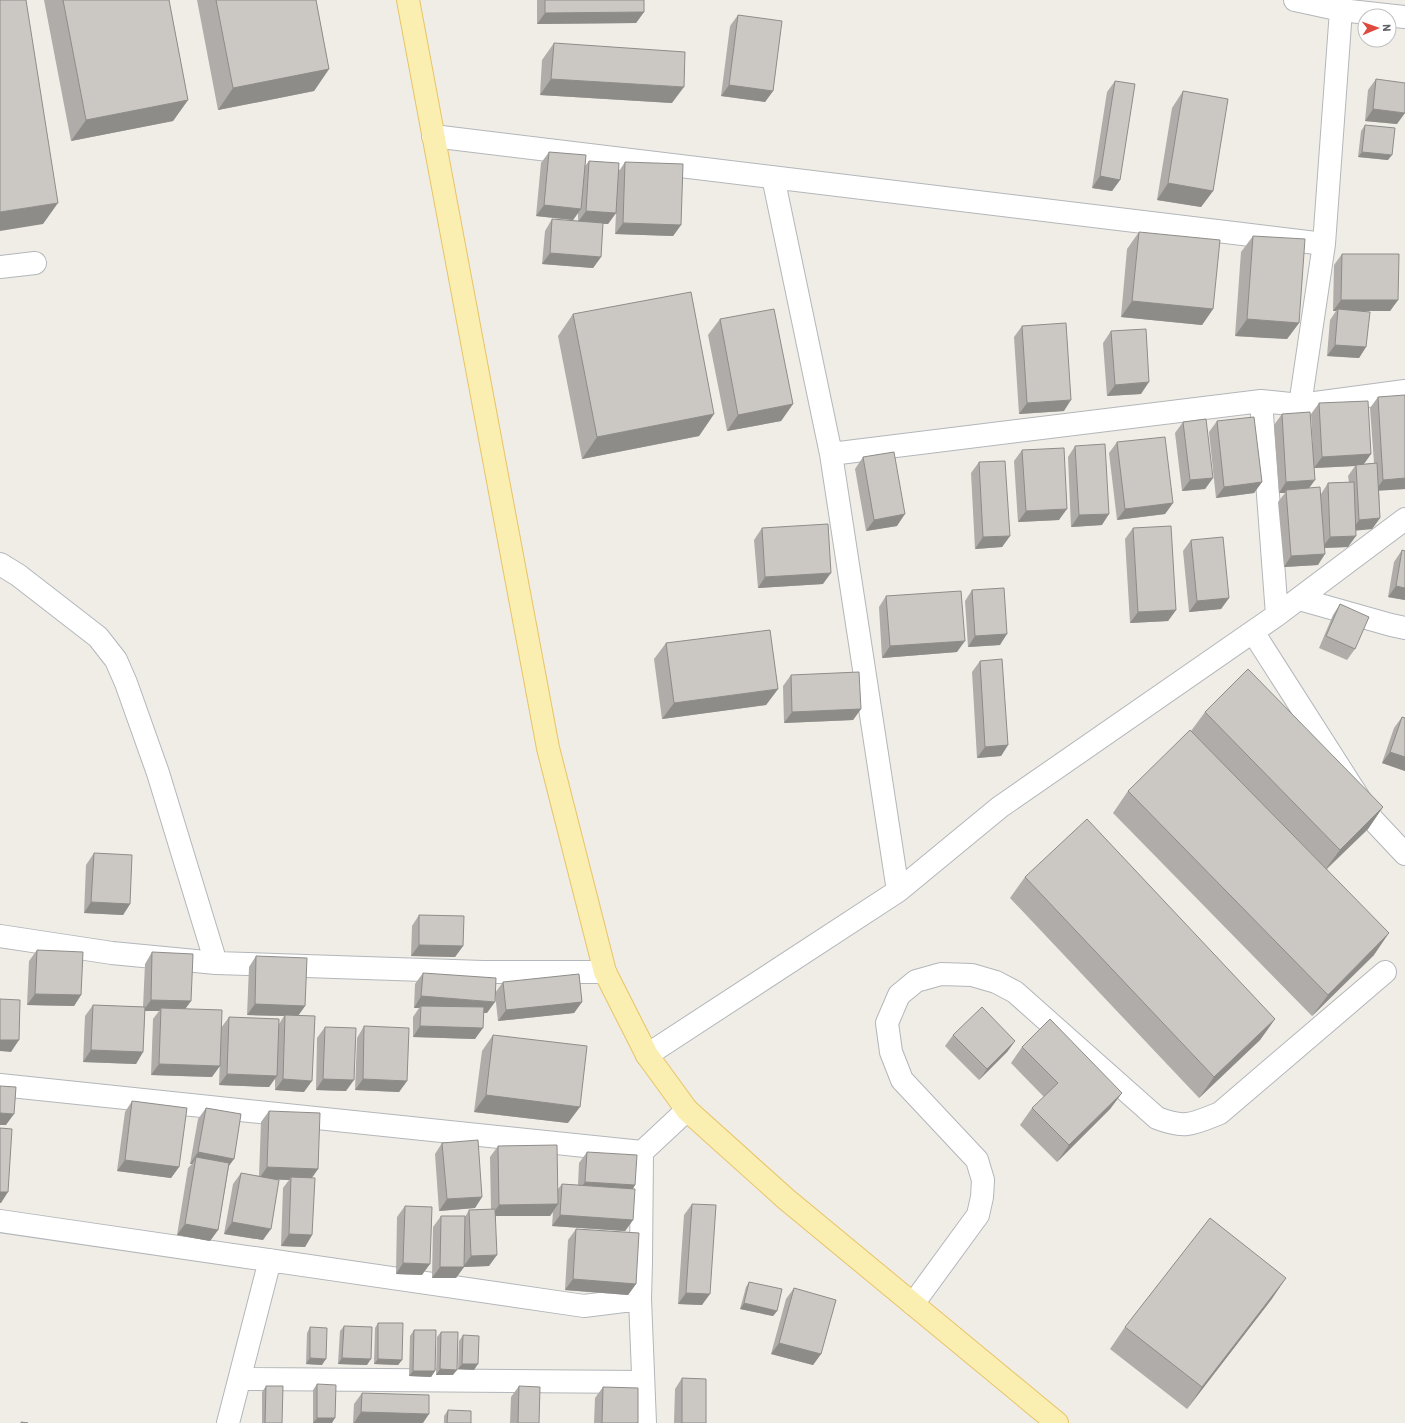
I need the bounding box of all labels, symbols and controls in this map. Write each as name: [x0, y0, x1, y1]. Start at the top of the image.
north arrow: [1357, 8, 1397, 48]
text: N: [1381, 24, 1394, 32]

